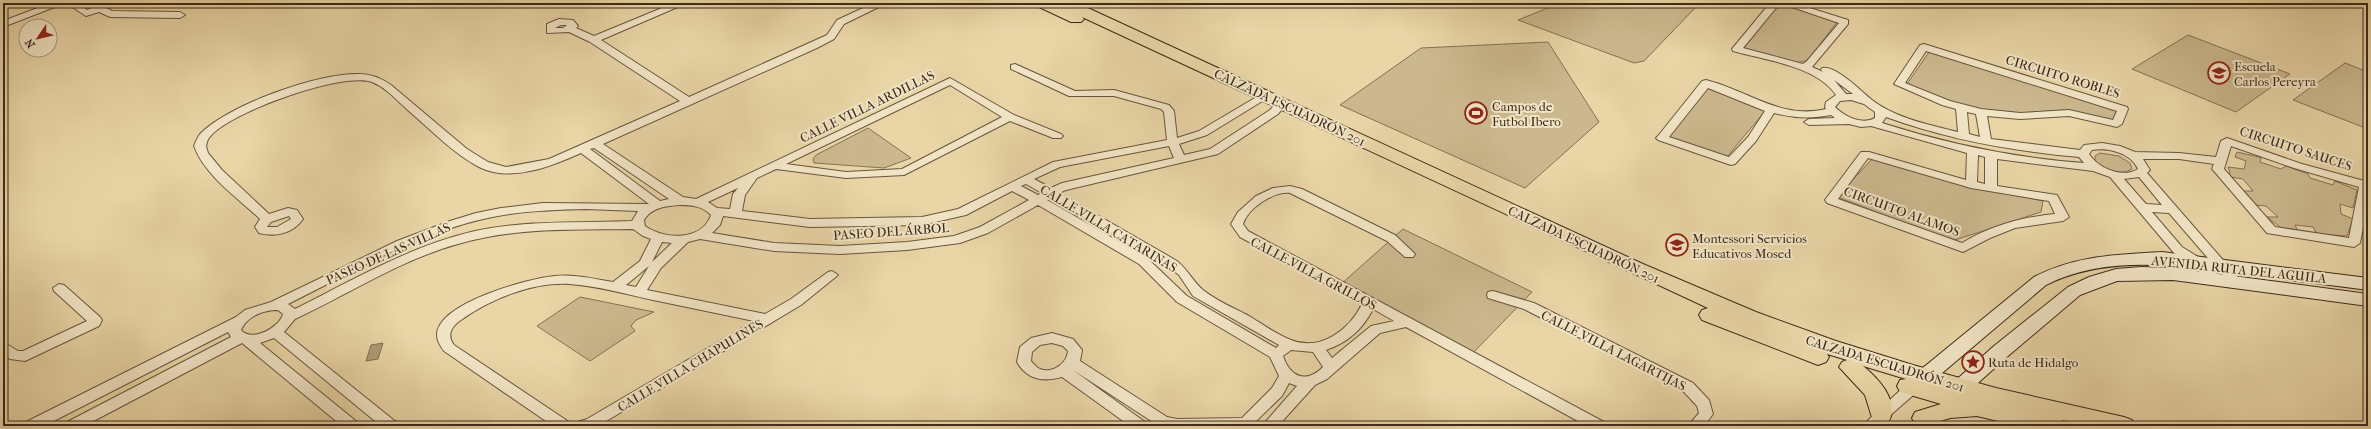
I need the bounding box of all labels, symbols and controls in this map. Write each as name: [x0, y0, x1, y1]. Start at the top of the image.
north arrow: [18, 18, 58, 58]
text: N: [22, 36, 38, 51]
street label: CIRCUITO ROBLES: [2004, 52, 2122, 101]
place label: Escuela Carlos Pereyra: [2234, 59, 2317, 89]
school or university icon: Escuela Carlos Pereyra: [2206, 60, 2232, 86]
street label: CALZADA ESCUADRÓN 201: [1212, 66, 1368, 149]
street label: CALLE VILLA ARDILLAS: [797, 67, 937, 146]
place label: Campos de Futbol Ibero: [1492, 99, 1561, 129]
sports icon: Campos de Futbol Ibero: [1463, 100, 1489, 126]
street label: CIRCUITO SAUCES: [2238, 123, 2354, 174]
street label: CALLE VILLA CATARINAS: [1038, 182, 1180, 275]
street label: CIRCUITO ALAMOS: [1842, 184, 1962, 240]
street label: CALZADA ESCUADRÓN 201: [1506, 203, 1662, 286]
street label: PASEO DE LAS VILLAS: [324, 219, 453, 288]
street label: PASEO DEL ÁRBOL: [833, 220, 950, 243]
place label: Montessori Servicios Educativos Mosed: [1692, 231, 1807, 261]
school or university icon: Montessori Servicios Educativos Mosed: [1664, 232, 1690, 258]
street label: CALLE VILLA GRILLOS: [1248, 234, 1380, 313]
street label: AVENIDA RUTA DEL AGUILA: [2150, 253, 2328, 286]
street label: CALLE VILLA LAGARTIJAS: [1539, 307, 1689, 394]
street label: CALLE VILLA CHAPULINES: [615, 316, 766, 415]
street label: CALZADA ESCUADRÓN 201: [1804, 332, 1966, 395]
place icon: Ruta de Hidalgo: [1960, 349, 1986, 375]
place label: Ruta de Hidalgo: [1988, 355, 2079, 370]

